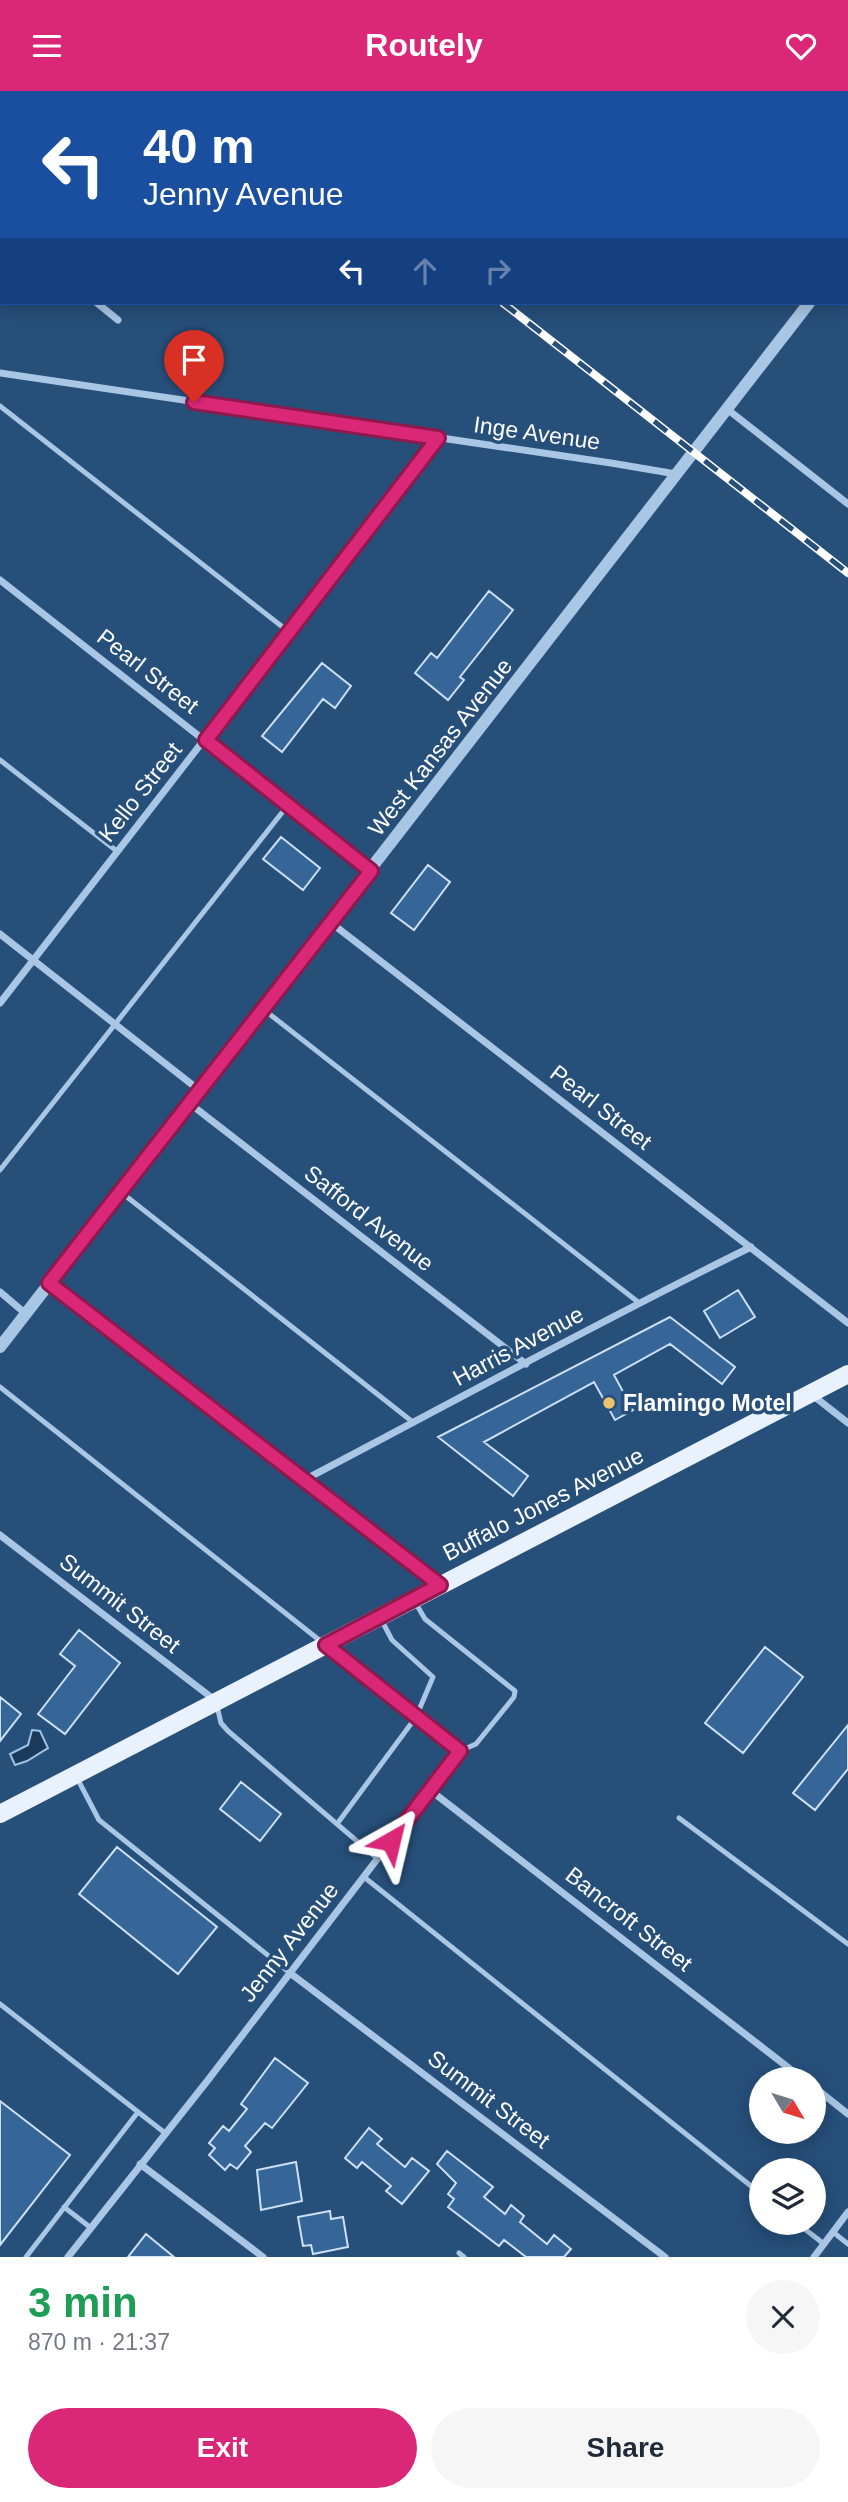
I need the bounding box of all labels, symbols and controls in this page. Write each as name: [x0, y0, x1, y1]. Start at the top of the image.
icon: menu: [28, 27, 66, 65]
text: Routely: [365, 27, 483, 63]
icon: heart: [782, 27, 820, 65]
icon: left: [28, 119, 119, 210]
text: 40 m: [143, 119, 255, 173]
text: Jenny Avenue: [143, 176, 343, 212]
icon: left: [333, 252, 371, 290]
icon: ahead: [406, 252, 444, 290]
icon: right: [479, 252, 517, 290]
pin: [164, 330, 224, 402]
icon: arrive: [175, 341, 213, 379]
street label: Inge Avenue: [472, 411, 602, 455]
street label: Pearl Street: [92, 623, 204, 719]
street label: West Kansas Avenue: [363, 653, 517, 841]
street label: Kello Street: [93, 737, 187, 847]
street label: Pearl Street: [545, 1059, 657, 1155]
street label: Safford Avenue: [299, 1160, 439, 1276]
street label: Harris Avenue: [448, 1301, 588, 1391]
place label: Flamingo Motel: [623, 1390, 792, 1416]
marker: Flamingo Motel: [601, 1395, 617, 1411]
street label: Buffalo Jones Avenue: [438, 1442, 648, 1566]
street label: Summit Street: [55, 1548, 186, 1658]
position arrow: [354, 1804, 428, 1878]
street label: Bancroft Street: [561, 1862, 698, 1977]
street label: Jenny Avenue: [234, 1877, 344, 2007]
street label: Summit Street: [423, 2045, 555, 2154]
north arrow: [749, 2067, 826, 2144]
map controls: [749, 2067, 826, 2235]
button: layers: [749, 2158, 826, 2235]
text: 3 min: [28, 2279, 138, 2326]
button: close: [746, 2280, 820, 2354]
text: 870 m · 21:37: [28, 2329, 170, 2355]
button: Exit: [28, 2408, 417, 2488]
button: Share: [431, 2408, 820, 2488]

